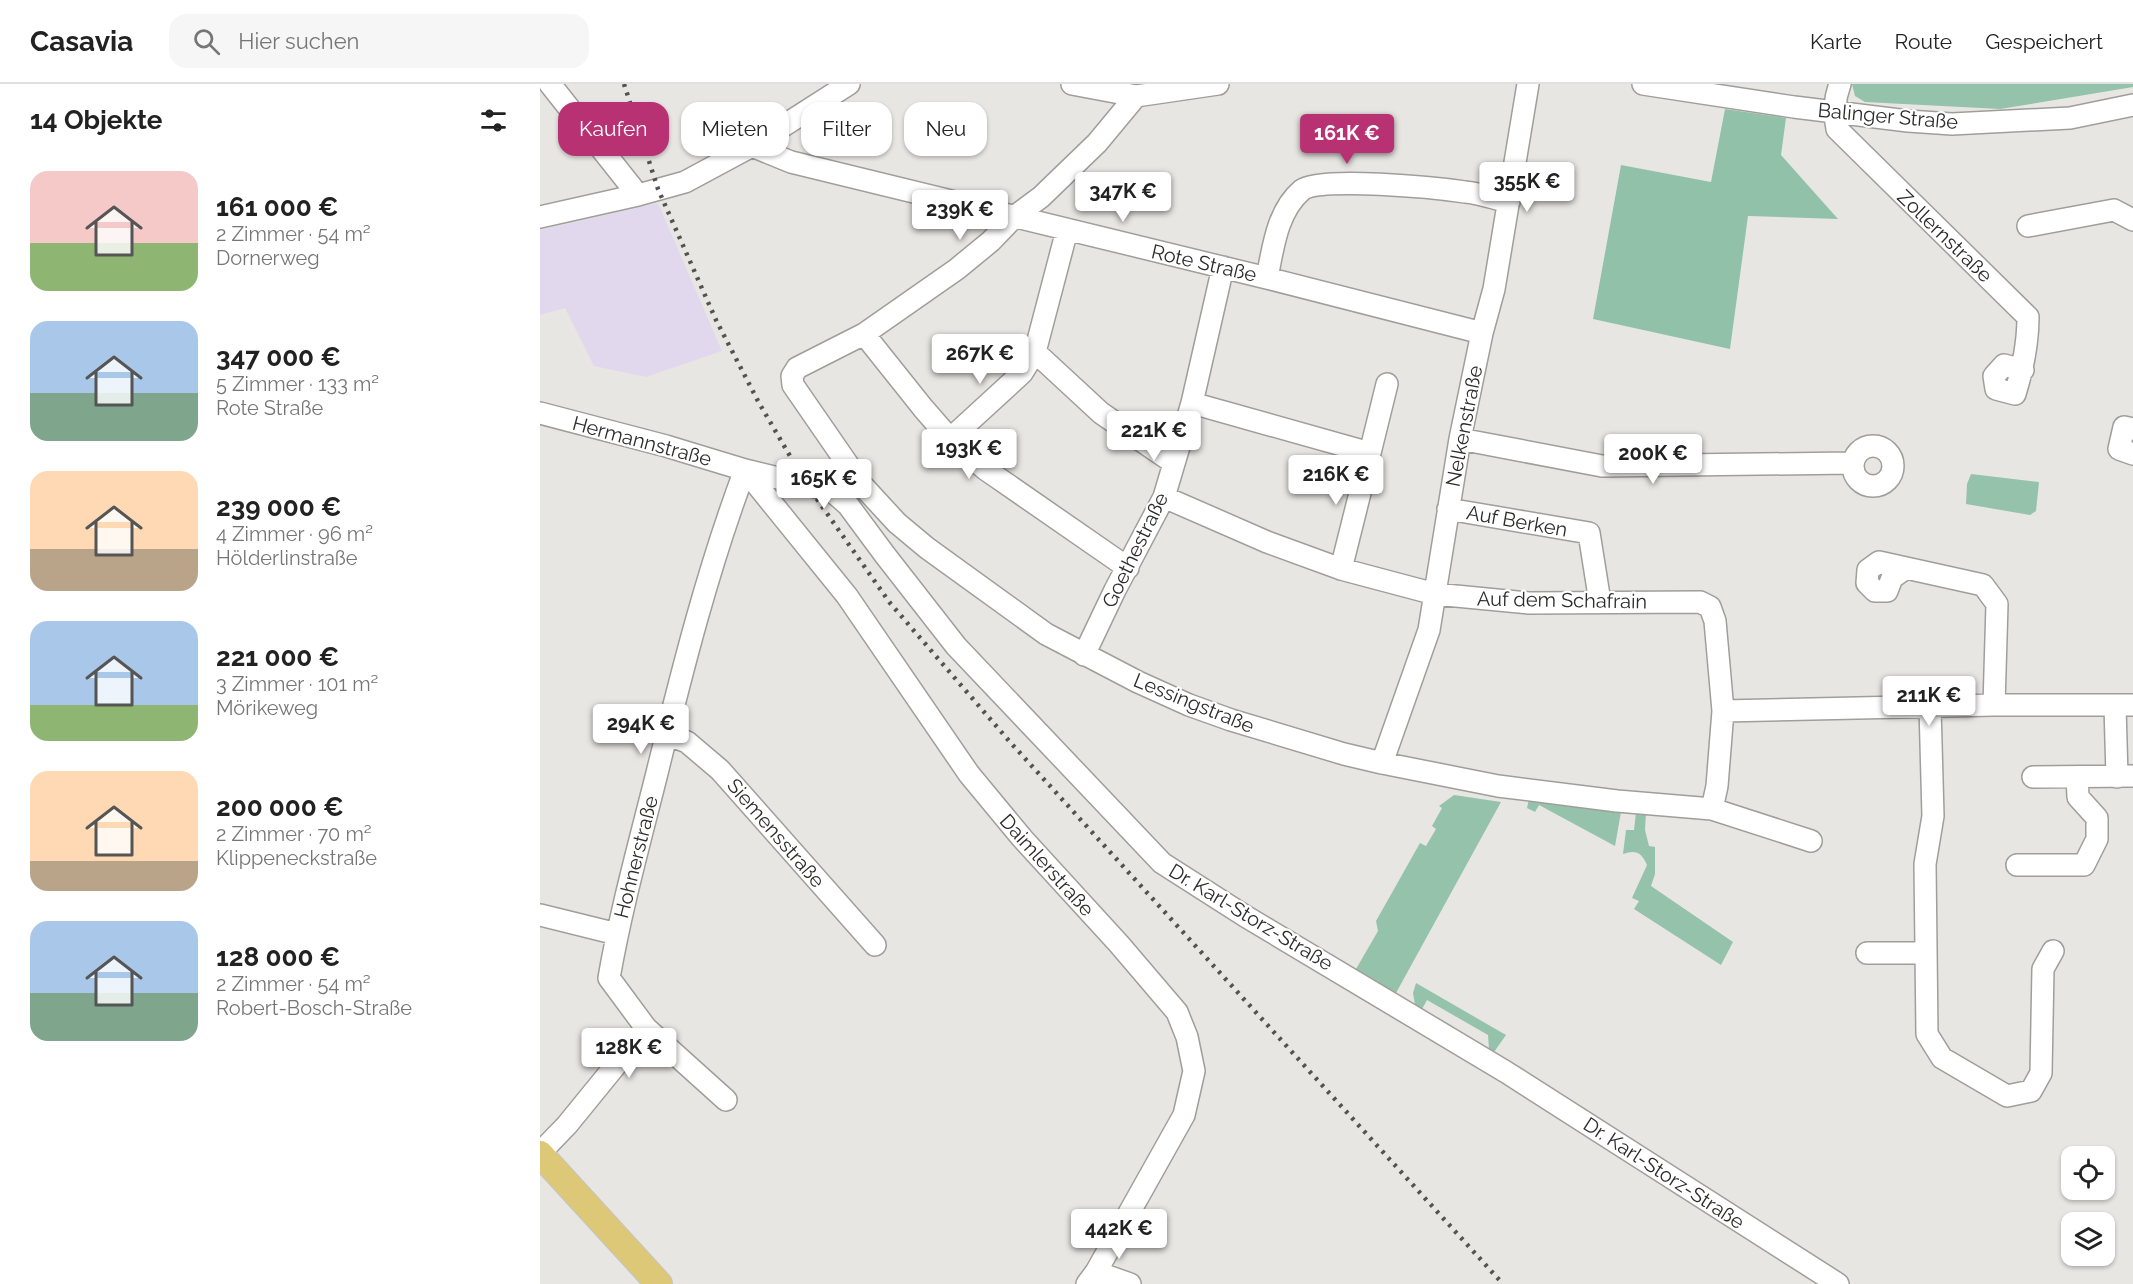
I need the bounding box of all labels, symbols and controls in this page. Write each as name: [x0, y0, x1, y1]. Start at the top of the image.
search box: [169, 14, 589, 68]
text: Casavia: [30, 25, 133, 58]
icon: search: [190, 25, 223, 58]
text: Hier suchen: [238, 28, 359, 54]
text: Karte: [1810, 29, 1862, 54]
text: Route: [1895, 29, 1952, 54]
text: Gespeichert: [1985, 29, 2103, 54]
street label: Balinger Straße: [1817, 98, 1959, 134]
chip: Kaufen: [558, 102, 669, 156]
chip: Mieten: [681, 102, 789, 156]
chip: Filter: [801, 102, 892, 156]
chip: Neu: [904, 102, 987, 156]
icon: filters: [477, 104, 510, 137]
text: 14 Objekte: [30, 105, 162, 135]
pin: 161K €: [1298, 114, 1396, 165]
text: 161K €: [1314, 121, 1380, 145]
pin: 355K €: [1478, 162, 1576, 213]
text: 355K €: [1493, 169, 1561, 193]
pin: 347K €: [1074, 172, 1172, 223]
text: 347K €: [1089, 179, 1157, 203]
street label: Zollernstraße: [1893, 185, 1998, 287]
pin: 239K €: [911, 190, 1009, 241]
text: 161 000 €: [216, 192, 339, 222]
icon: home: [78, 195, 150, 267]
text: 239K €: [926, 197, 994, 221]
text: 2 Zimmer · 54 m²: [216, 222, 371, 246]
street label: Rote Straße: [1149, 239, 1259, 287]
text: Dornerweg: [216, 246, 320, 270]
pin: 267K €: [931, 334, 1029, 385]
text: 267K €: [946, 341, 1014, 365]
text: 347 000 €: [216, 342, 341, 372]
icon: home: [78, 345, 150, 417]
street label: Nelkenstraße: [1440, 363, 1488, 489]
text: 5 Zimmer · 133 m²: [216, 372, 379, 396]
text: Rote Straße: [216, 396, 323, 420]
street label: Hermannstraße: [570, 411, 714, 471]
pin: 221K €: [1105, 411, 1203, 462]
text: 221K €: [1121, 418, 1187, 442]
pin: 193K €: [920, 429, 1018, 480]
pin: 200K €: [1604, 434, 1702, 485]
text: 193K €: [936, 436, 1002, 460]
text: 200K €: [1618, 441, 1688, 465]
pin: 216K €: [1287, 455, 1385, 506]
pin: 165K €: [775, 459, 873, 510]
text: 216K €: [1302, 462, 1370, 486]
text: 165K €: [791, 466, 858, 490]
street label: Goethestraße: [1097, 488, 1173, 611]
text: 239 000 €: [216, 492, 342, 522]
icon: home: [78, 495, 150, 567]
street label: Auf Berken: [1465, 500, 1569, 542]
text: 4 Zimmer · 96 m²: [216, 522, 373, 546]
text: Hölderlinstraße: [216, 546, 358, 570]
street label: Auf dem Schafrain: [1477, 587, 1647, 613]
text: 221 000 €: [216, 642, 339, 672]
icon: home: [78, 645, 150, 717]
street label: Lessingstraße: [1130, 668, 1258, 738]
text: 3 Zimmer · 101 m²: [216, 672, 378, 696]
pin: 211K €: [1880, 676, 1978, 727]
text: 211K €: [1897, 683, 1961, 707]
text: Mörikeweg: [216, 696, 318, 720]
pin: 294K €: [592, 704, 690, 755]
text: 294K €: [607, 711, 675, 735]
street label: Siemensstraße: [722, 774, 830, 893]
text: 200 000 €: [216, 792, 344, 822]
street label: Hohnerstraße: [609, 793, 663, 921]
icon: home: [78, 795, 150, 867]
street label: Daimlerstraße: [995, 809, 1099, 921]
text: 2 Zimmer · 70 m²: [216, 822, 372, 846]
text: Klippeneckstraße: [216, 846, 377, 870]
street label: Dr. Karl-Storz-Straße: [1165, 859, 1338, 976]
text: 128 000 €: [216, 942, 340, 972]
icon: home: [78, 945, 150, 1017]
text: 2 Zimmer · 54 m²: [216, 972, 371, 996]
text: Robert-Bosch-Straße: [216, 996, 412, 1020]
pin: 128K €: [580, 1028, 678, 1079]
text: 128K €: [595, 1035, 663, 1059]
street label: Dr. Karl-Storz-Straße: [1579, 1112, 1749, 1234]
map controls: [2061, 1146, 2115, 1266]
button: locate: [2061, 1146, 2115, 1200]
pin: 442K €: [1070, 1209, 1168, 1260]
button: layers: [2061, 1212, 2115, 1266]
text: 442K €: [1085, 1216, 1153, 1240]

